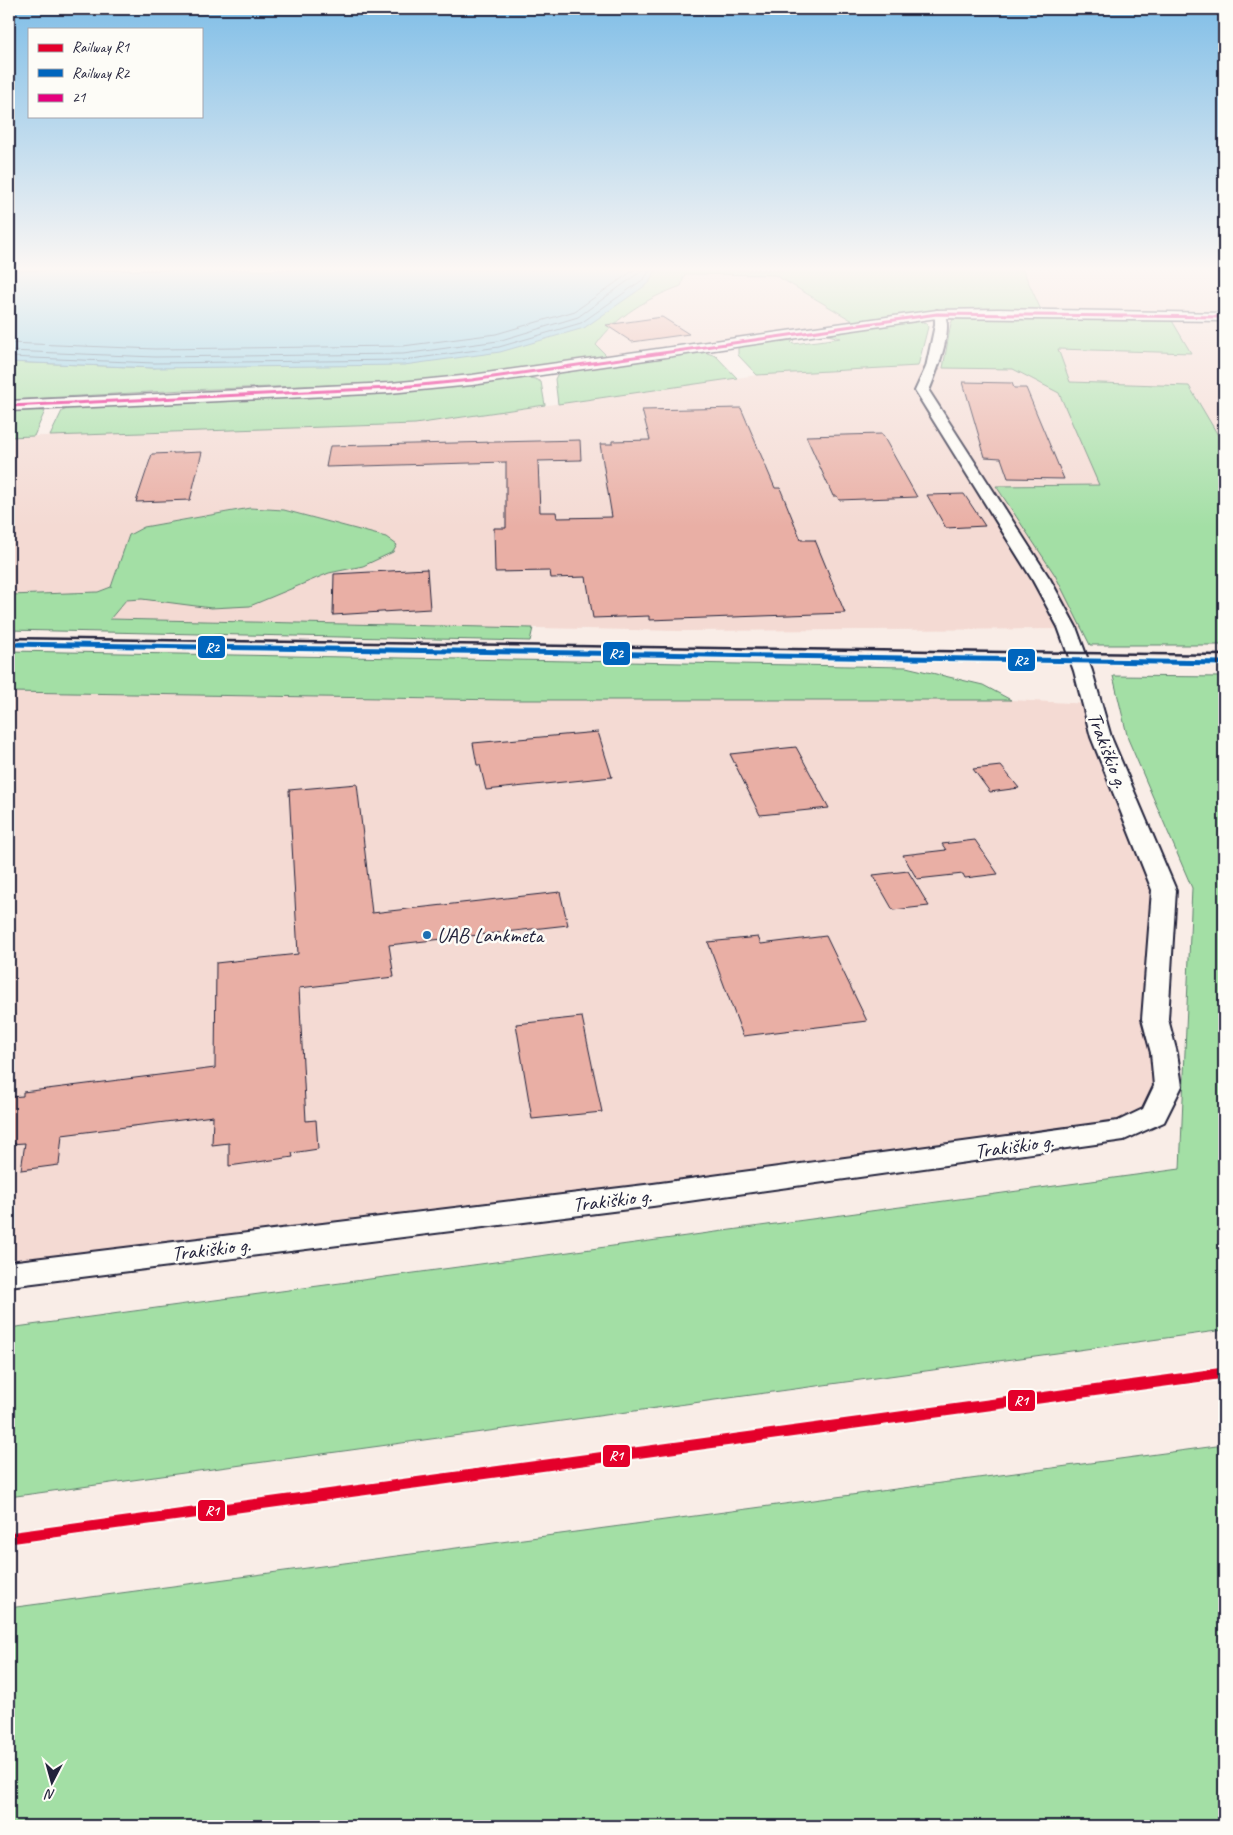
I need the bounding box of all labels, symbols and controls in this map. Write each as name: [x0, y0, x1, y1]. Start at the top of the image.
legend: [28, 28, 202, 118]
text: Railway R1: [72, 38, 131, 57]
text: Railway R2: [72, 64, 131, 83]
text: 21: [72, 88, 87, 107]
line badge: R2: [197, 635, 226, 659]
text: R2: [205, 639, 221, 656]
line badge: R2: [602, 641, 631, 666]
text: R2: [609, 645, 625, 662]
line badge: R2: [1007, 648, 1036, 672]
text: R2: [1014, 652, 1030, 669]
street label: Trakiškio g.: [1082, 708, 1135, 792]
place label: UAB Lankmeta: [437, 922, 545, 948]
marker: UAB Lankmeta: [421, 929, 433, 941]
street label: Trakiškio g.: [973, 1127, 1056, 1164]
street label: Trakiškio g.: [571, 1182, 654, 1218]
street label: Trakiškio g.: [170, 1231, 253, 1267]
line badge: R1: [1007, 1389, 1036, 1412]
text: R1: [1014, 1392, 1030, 1409]
line badge: R1: [602, 1444, 631, 1468]
text: R1: [609, 1447, 625, 1464]
line badge: R1: [197, 1499, 226, 1522]
text: R1: [205, 1502, 221, 1519]
north arrow: [28, 1758, 78, 1808]
text: N: [43, 1785, 56, 1803]

